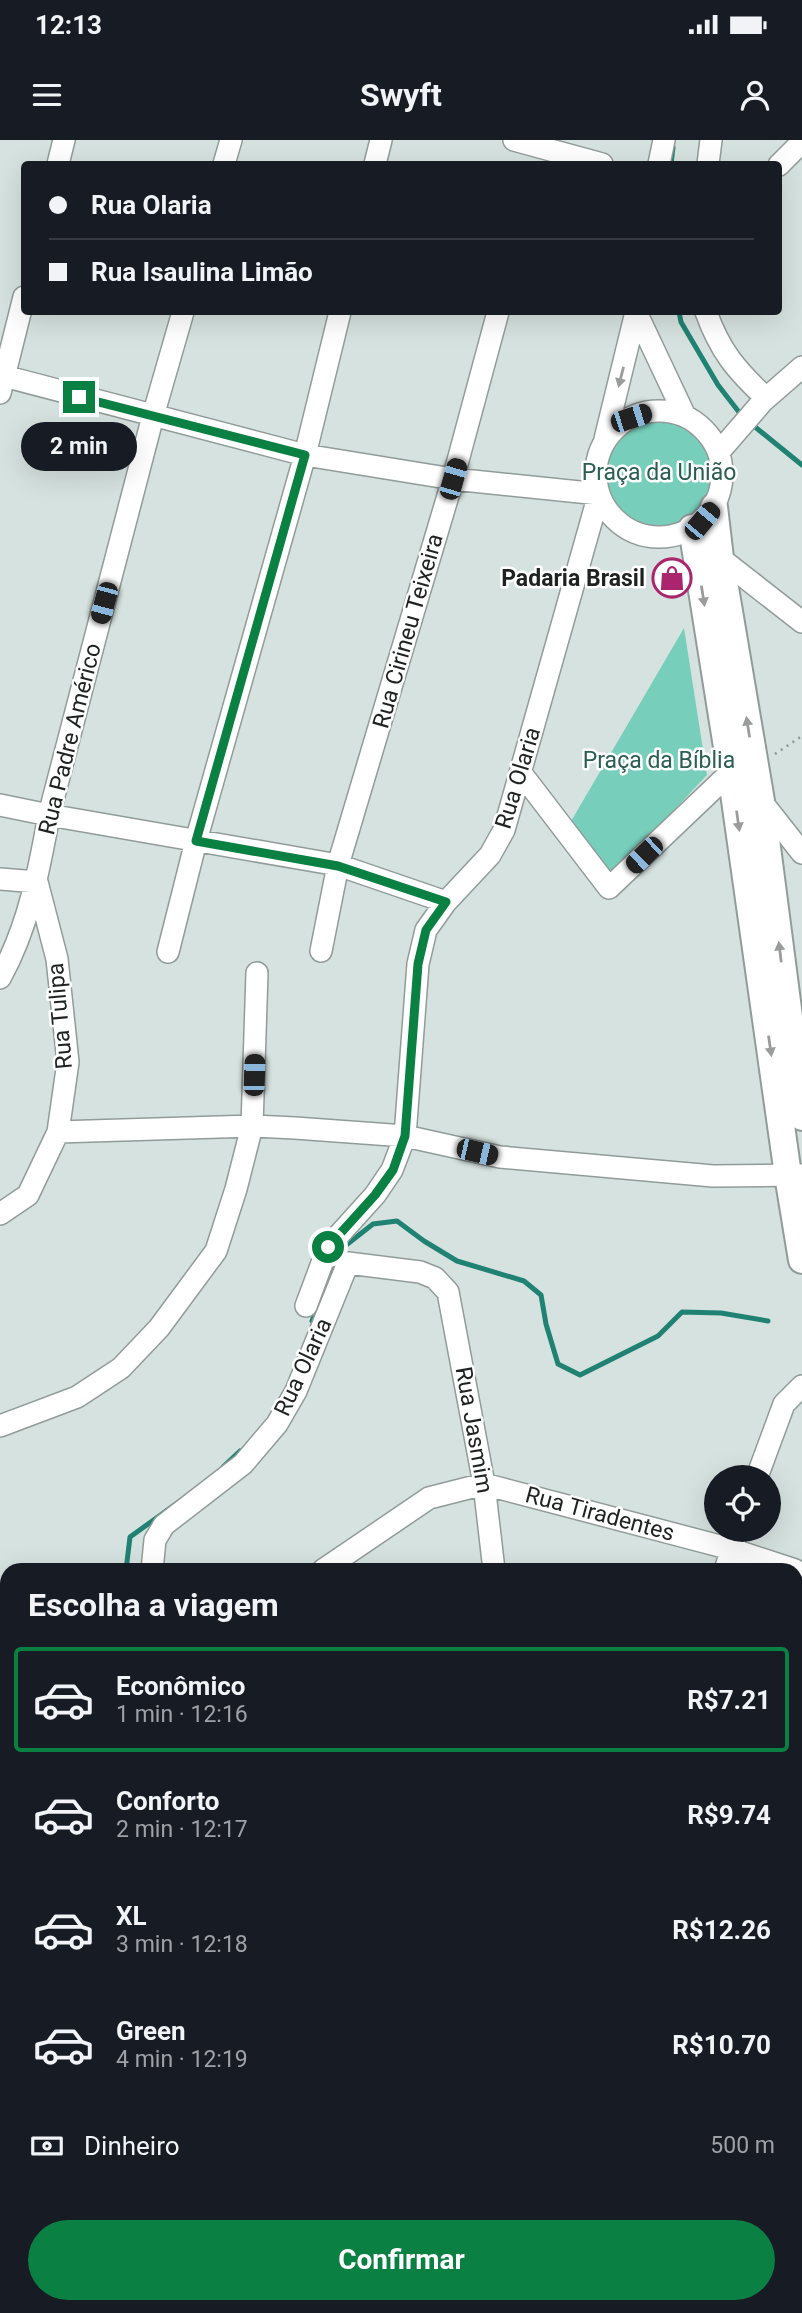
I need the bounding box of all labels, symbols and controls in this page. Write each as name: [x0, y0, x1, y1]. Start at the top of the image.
text: 12:13: [35, 10, 102, 40]
icon: menu: [28, 76, 66, 114]
text: Swyft: [360, 76, 442, 114]
icon: person: [736, 76, 774, 114]
text: Rua Olaria: [91, 190, 212, 220]
text: Rua Isaulina Limão: [91, 257, 313, 287]
one-way arrow: [615, 366, 626, 388]
route end: [63, 381, 95, 413]
car: [608, 402, 655, 434]
callout: 2 min: [21, 422, 137, 470]
text: 2 min: [50, 433, 108, 460]
car: [438, 456, 469, 502]
park label: Praça da União: [582, 459, 736, 486]
car: [681, 498, 724, 544]
street label: Rua Cirineu Teixeira: [367, 531, 449, 731]
shop icon: Padaria Brasil: [651, 557, 693, 599]
place label: Padaria Brasil: [501, 565, 645, 592]
car: [89, 580, 120, 626]
one-way arrow: [698, 585, 709, 607]
street label: Rua Padre Américo: [33, 640, 107, 838]
one-way arrow: [742, 715, 753, 737]
street label: Rua Olaria: [490, 724, 546, 832]
park label: Praça da Bíblia: [583, 747, 735, 774]
one-way arrow: [733, 810, 744, 832]
car: [622, 833, 667, 877]
one-way arrow: [775, 941, 786, 963]
street label: Rua Tulipa: [42, 962, 78, 1070]
one-way arrow: [764, 1035, 775, 1057]
car: [243, 1054, 266, 1096]
car: [455, 1137, 500, 1167]
route start: [312, 1231, 344, 1263]
street label: Rua Olaria: [269, 1314, 337, 1420]
street label: Rua Jasmim: [450, 1365, 498, 1495]
map controls: [704, 1465, 781, 1542]
button: locate: [704, 1465, 781, 1542]
street label: Rua Tiradentes: [522, 1481, 678, 1547]
text: Escolha a viagem: [28, 1586, 279, 1624]
icon: car: [32, 1668, 95, 1731]
text: Econômico: [116, 1671, 245, 1701]
text: R$7.21: [687, 1685, 771, 1715]
text: 1 min · 12:16: [116, 1701, 248, 1728]
icon: car: [32, 1783, 95, 1846]
text: Conforto: [116, 1786, 220, 1816]
text: R$9.74: [687, 1800, 771, 1830]
text: 2 min · 12:17: [116, 1816, 248, 1843]
icon: car: [32, 1898, 95, 1961]
text: XL: [116, 1901, 147, 1931]
text: R$12.26: [672, 1915, 771, 1945]
text: 3 min · 12:18: [116, 1931, 248, 1958]
icon: car: [32, 2013, 95, 2076]
text: Green: [116, 2016, 186, 2046]
text: R$10.70: [672, 2030, 771, 2060]
text: 4 min · 12:19: [116, 2046, 248, 2073]
icon: cash: [28, 2127, 66, 2165]
text: Dinheiro: [84, 2131, 180, 2161]
text: 500 m: [710, 2132, 775, 2159]
button: Confirmar: [28, 2220, 775, 2300]

